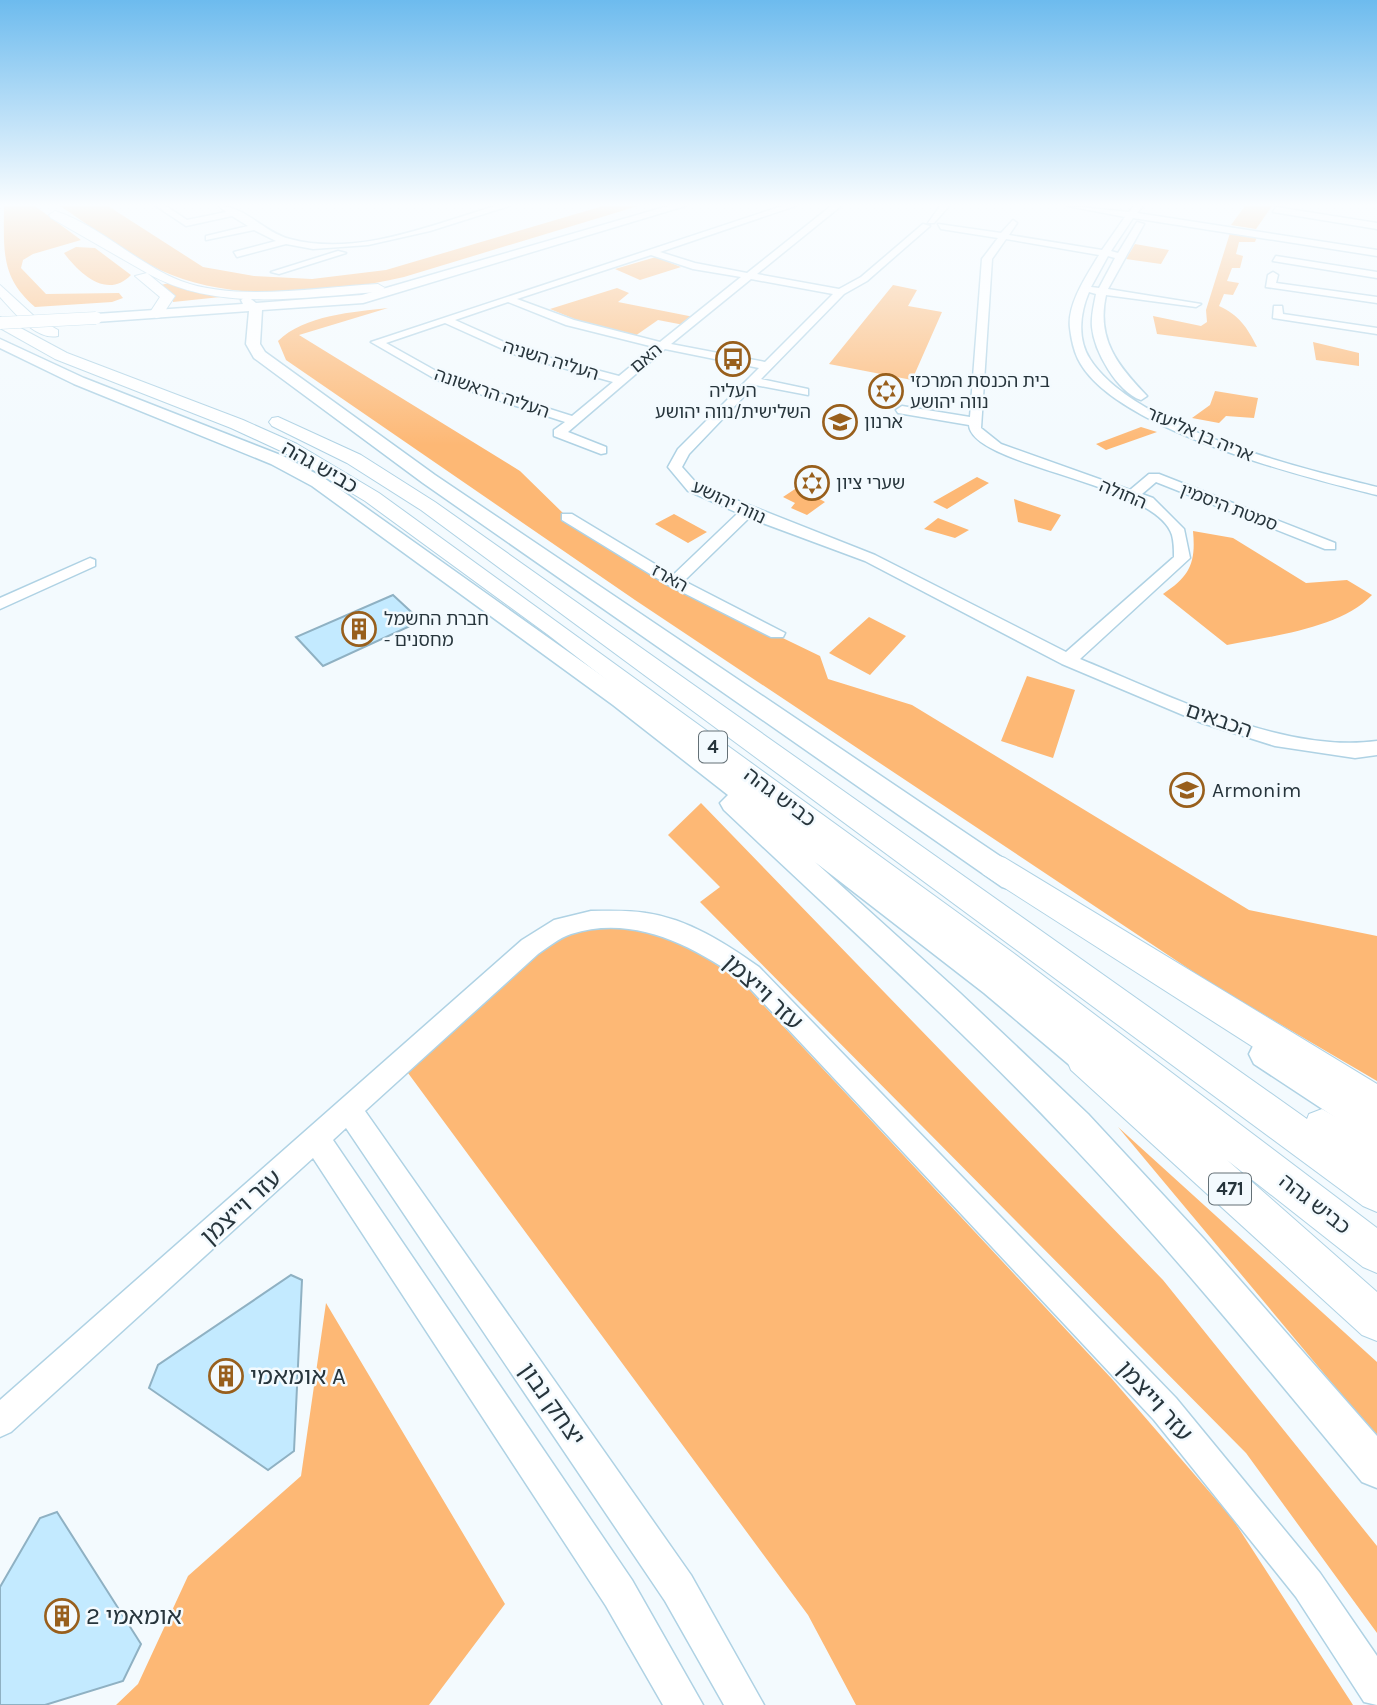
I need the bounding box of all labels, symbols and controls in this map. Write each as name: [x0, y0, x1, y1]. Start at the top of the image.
street label: העליה השניה: [500, 335, 602, 385]
street label: האם: [626, 338, 666, 378]
bus stop icon: העליה השלישית/נווה יהושע: [714, 340, 752, 378]
street label: העליה הראשונה: [432, 363, 552, 423]
place label: בית הכנסת המרכזי נווה יהושע: [910, 370, 1050, 413]
synagogue icon: בית הכנסת המרכזי נווה יהושע: [867, 372, 905, 410]
place label: העליה השלישית/נווה יהושע: [655, 380, 811, 423]
street label: אריה בן אליעזר: [1143, 402, 1257, 466]
school or university icon: ארנון: [821, 403, 859, 441]
place label: ארנון: [864, 411, 903, 433]
street label: כביש גהה: [278, 436, 362, 498]
synagogue icon: שערי ציון: [793, 464, 831, 502]
place label: שערי ציון: [836, 472, 905, 494]
street label: החולה: [1096, 474, 1150, 514]
street label: נווה יהושע: [689, 475, 769, 529]
street label: סמטת היסמין: [1177, 478, 1281, 536]
street label: הארז: [648, 559, 692, 597]
place label: חברת החשמל - מחסנים: [384, 608, 489, 651]
building icon: חברת החשמל - מחסנים: [340, 610, 378, 648]
street label: הכבאים: [1183, 697, 1255, 743]
road number: 4: [699, 732, 727, 762]
street label: כביש גהה: [739, 762, 821, 832]
school or university icon: Armonim: [1168, 771, 1206, 809]
place label: Armonim: [1212, 778, 1301, 802]
street label: עזר וייצמן: [717, 948, 809, 1036]
street label: עזר וייצמן: [195, 1164, 287, 1250]
street label: כביש גהה: [1275, 1169, 1355, 1239]
road number: 471: [1209, 1174, 1251, 1204]
street label: עזר וייצמן: [1112, 1355, 1198, 1447]
building icon: אומאמי A: [207, 1357, 245, 1395]
street label: יצחק נבון: [513, 1357, 591, 1451]
place label: אומאמי A: [250, 1362, 346, 1390]
building icon: אומאמי 2: [43, 1597, 81, 1635]
place label: אומאמי 2: [86, 1602, 182, 1630]

